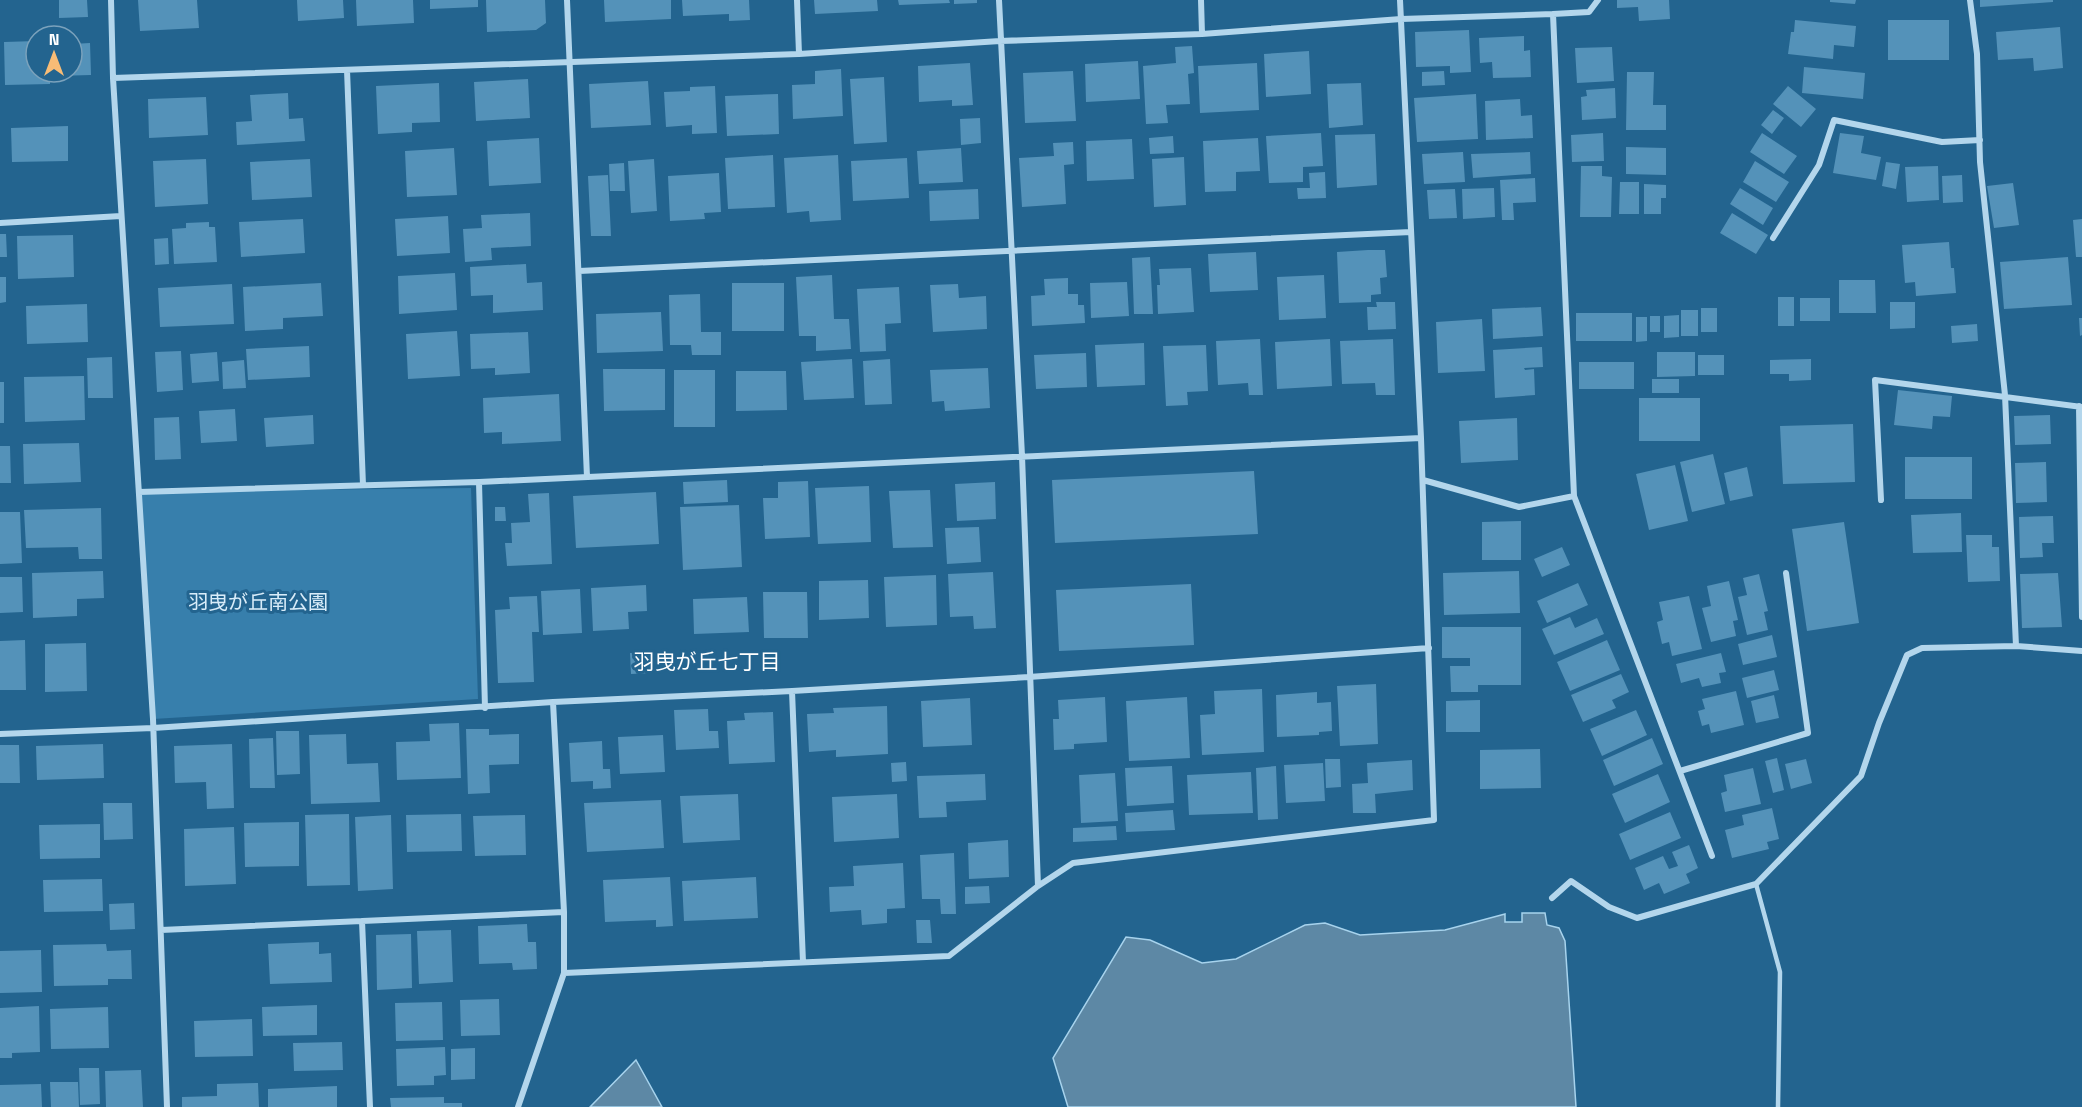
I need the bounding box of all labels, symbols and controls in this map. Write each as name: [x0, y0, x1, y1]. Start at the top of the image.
north arrow: [24, 24, 84, 84]
text: N: [49, 29, 59, 50]
park label: 羽曳が丘南公園: [188, 589, 328, 615]
district label: 羽曳が丘七丁目: [634, 648, 781, 675]

